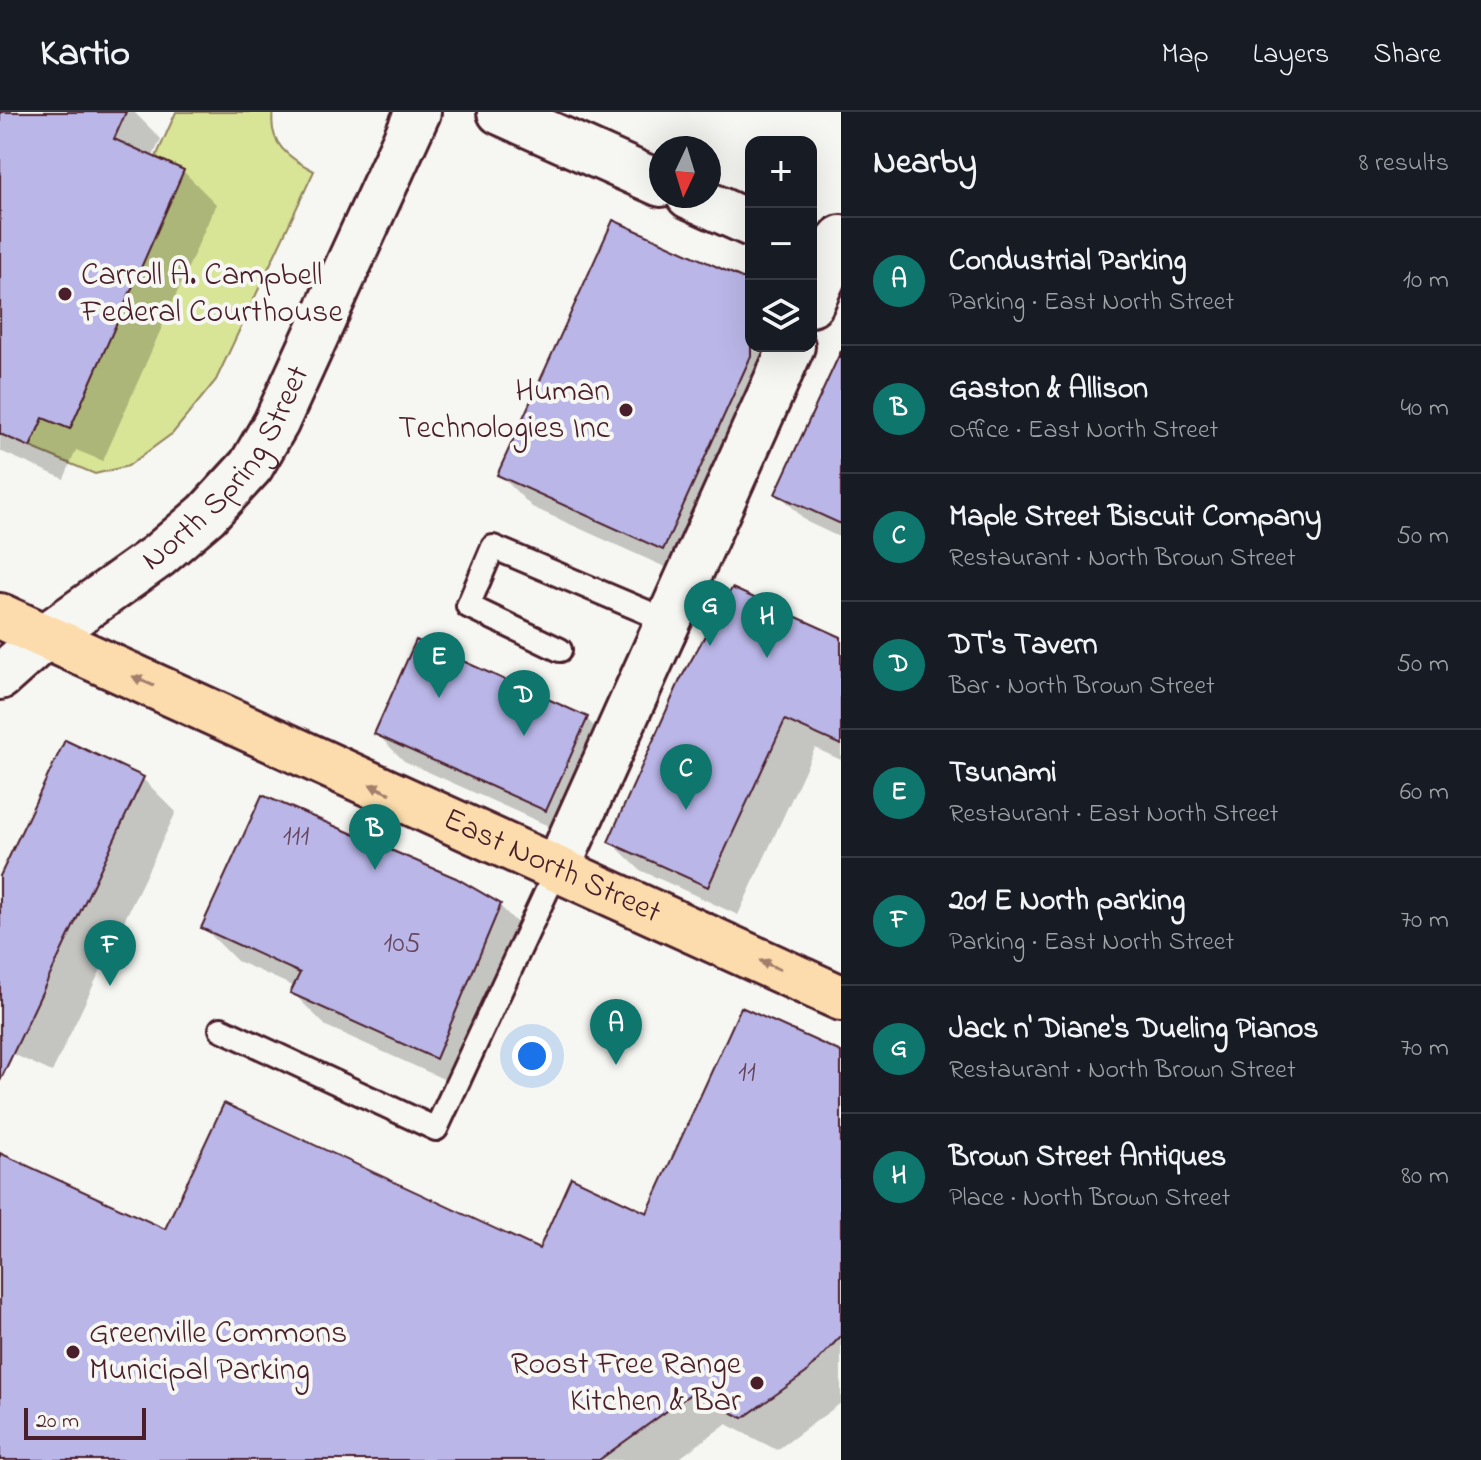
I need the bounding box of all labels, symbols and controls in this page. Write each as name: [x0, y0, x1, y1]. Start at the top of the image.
text: Kartio: [40, 27, 130, 83]
text: Map: [1161, 35, 1209, 76]
text: Layers: [1253, 35, 1329, 76]
text: Share: [1373, 35, 1441, 76]
north arrow: [649, 136, 721, 208]
map controls: [745, 136, 817, 352]
button: +: [745, 136, 817, 208]
text: Nearby: [873, 139, 977, 189]
text: 8 results: [1359, 145, 1449, 183]
button: −: [745, 208, 817, 280]
text: Condustrial Parking: [949, 240, 1186, 284]
place label: Carroll A. Campbell Federal Courthouse: [80, 253, 343, 337]
text: A: [891, 262, 907, 300]
text: 10 m: [1403, 262, 1449, 300]
button: layers: [745, 280, 817, 352]
text: Parking · East North Street: [949, 284, 1234, 322]
marker: Carroll A. Campbell Federal Courthouse: [56, 285, 74, 303]
street label: North Spring Street: [132, 358, 323, 584]
text: Gaston & Allison: [949, 368, 1148, 412]
place label: Human Technologies Inc: [398, 369, 611, 453]
text: B: [890, 390, 908, 428]
text: 40 m: [1400, 390, 1449, 428]
marker: Human Technologies Inc: [617, 401, 635, 419]
text: Office · East North Street: [949, 412, 1218, 450]
text: Maple Street Biscuit Company: [949, 496, 1321, 540]
text: C: [892, 518, 906, 556]
text: 50 m: [1396, 518, 1449, 556]
text: Restaurant · North Brown Street: [949, 540, 1296, 578]
pin: G: [684, 580, 736, 646]
pin: H: [741, 592, 793, 658]
text: DT's Tavern: [949, 624, 1098, 668]
pin: E: [413, 632, 465, 698]
text: D: [889, 646, 909, 684]
text: 50 m: [1396, 646, 1449, 684]
text: Bar · North Brown Street: [949, 668, 1215, 706]
pin: D: [498, 670, 550, 736]
one-way arrow: [132, 674, 155, 688]
pin: C: [660, 744, 712, 810]
text: Tsunami: [949, 752, 1057, 796]
text: E: [891, 774, 907, 812]
text: 60 m: [1400, 774, 1449, 812]
one-way arrow: [368, 782, 392, 796]
text: Restaurant · East North Street: [949, 796, 1279, 834]
street label: East North Street: [435, 797, 668, 937]
pin: B: [349, 804, 401, 870]
house number: 111: [283, 817, 309, 858]
text: 201 E North parking: [949, 880, 1185, 924]
text: F: [891, 902, 907, 940]
text: 70 m: [1400, 902, 1449, 940]
pin: F: [84, 920, 136, 986]
house number: 105: [383, 924, 421, 965]
text: Parking · East North Street: [949, 924, 1234, 962]
one-way arrow: [758, 959, 782, 972]
pin: A: [590, 999, 642, 1065]
text: Jack n' Diane's Dueling Pianos: [949, 1008, 1319, 1052]
text: G: [891, 1030, 907, 1068]
text: 70 m: [1400, 1030, 1449, 1068]
your location: [512, 1036, 552, 1076]
text: Restaurant · North Brown Street: [949, 1052, 1296, 1090]
house number: 11: [738, 1053, 756, 1094]
text: Brown Street Antiques: [949, 1136, 1226, 1180]
text: H: [891, 1158, 907, 1196]
text: 80 m: [1401, 1158, 1449, 1196]
text: Place · North Brown Street: [949, 1180, 1230, 1218]
place label: Greenville Commons Municipal Parking: [89, 1311, 347, 1395]
place label: Roost Free Range Kitchen & Bar: [511, 1342, 742, 1426]
marker: Greenville Commons Municipal Parking: [64, 1343, 82, 1361]
marker: Roost Free Range Kitchen & Bar: [748, 1374, 766, 1392]
scale bar: [24, 1404, 146, 1440]
text: 20 m: [36, 1406, 79, 1438]

